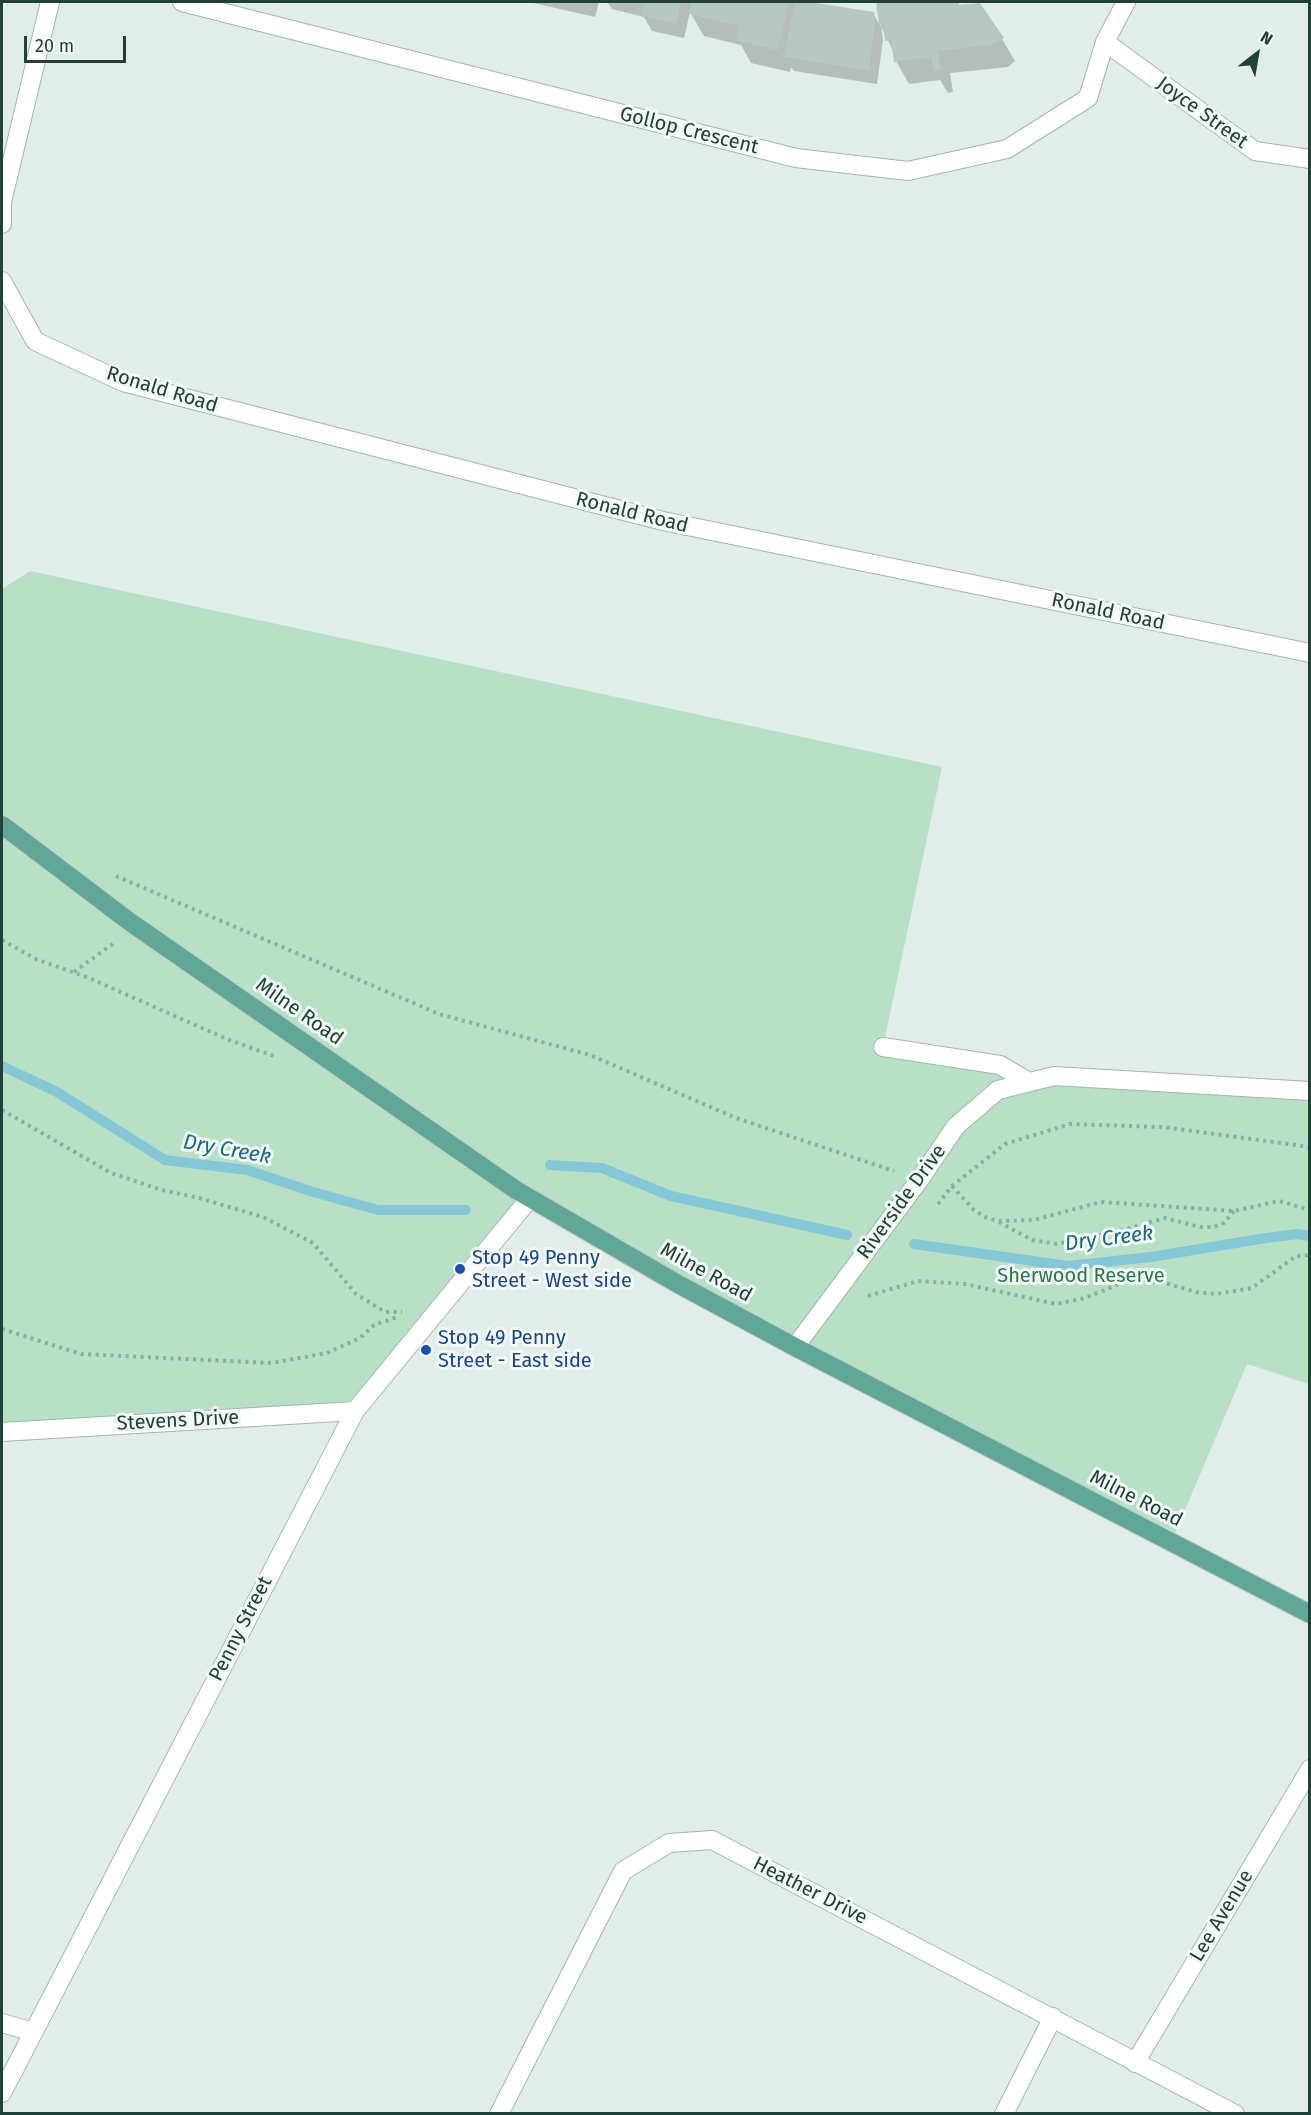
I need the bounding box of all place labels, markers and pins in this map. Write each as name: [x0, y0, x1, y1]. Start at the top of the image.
place label: Stop 49 Penny Street - West side: [472, 1246, 632, 1293]
marker: Stop 49 Penny Street - West side: [453, 1262, 467, 1276]
place label: Stop 49 Penny Street - East side: [438, 1326, 592, 1373]
marker: Stop 49 Penny Street - East side: [419, 1343, 433, 1357]

